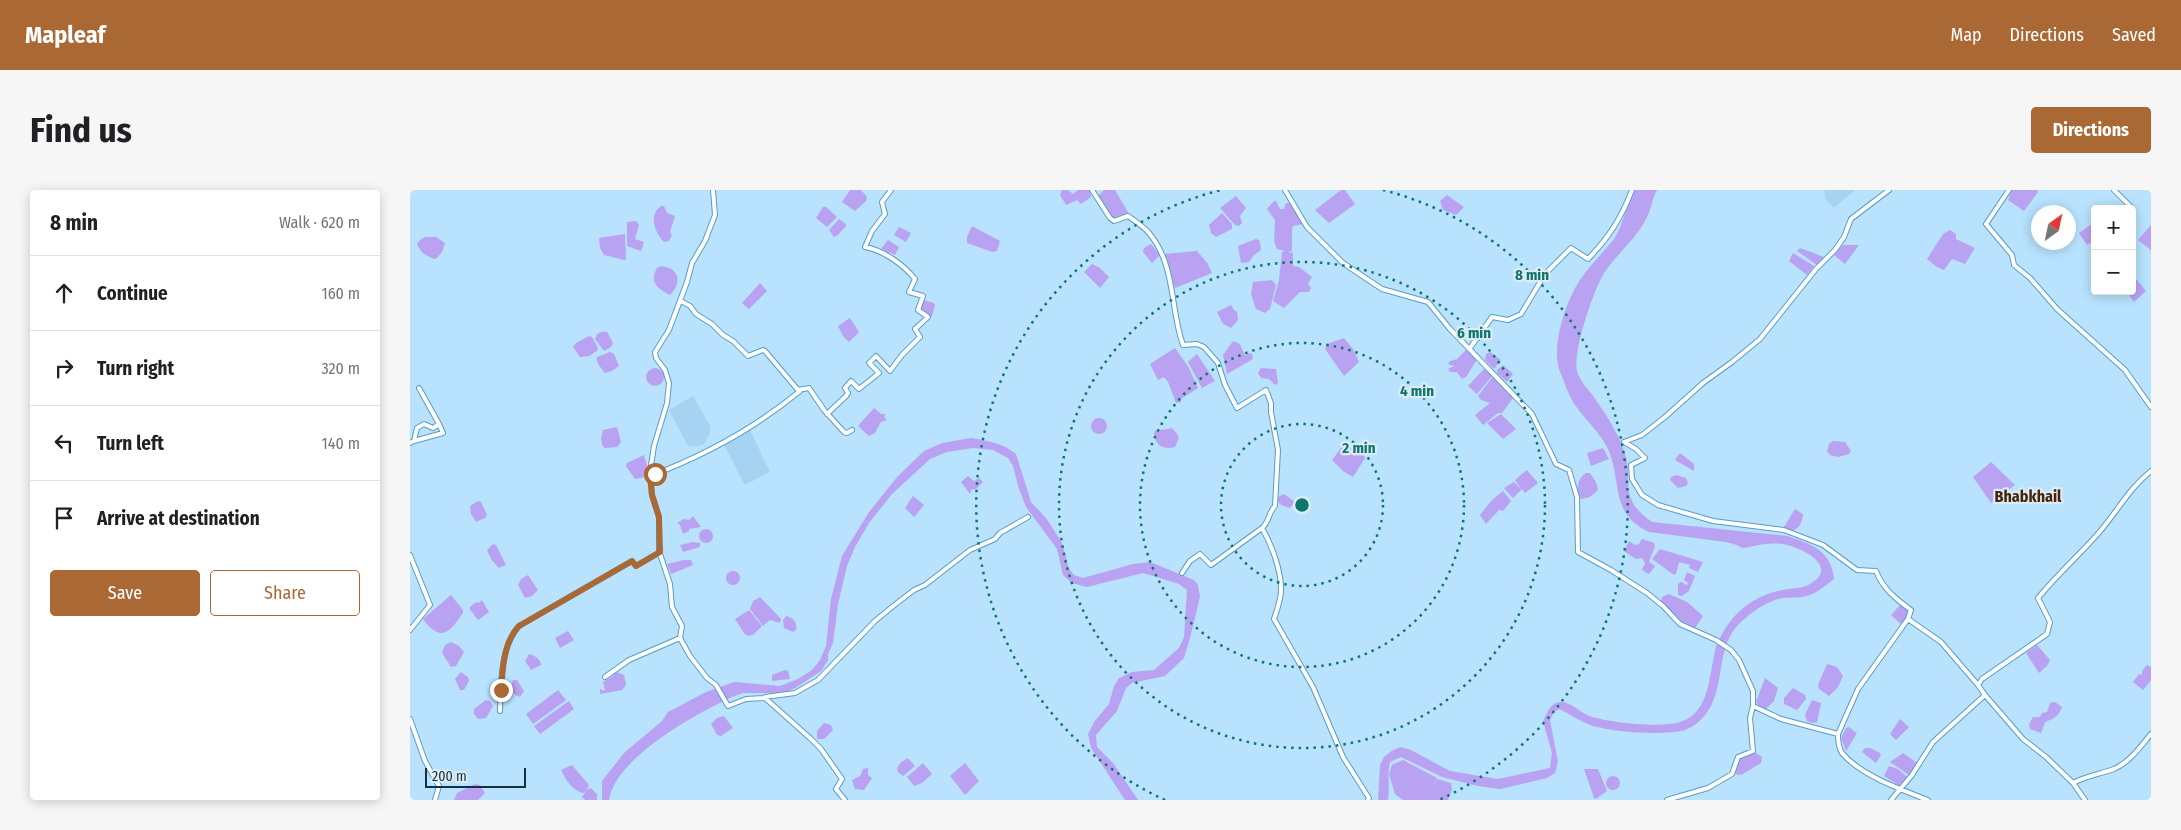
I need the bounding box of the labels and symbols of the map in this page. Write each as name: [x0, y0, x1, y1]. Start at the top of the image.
north arrow: [2031, 205, 2076, 250]
text: 8 min: [1515, 266, 1549, 284]
text: 6 min: [1457, 324, 1491, 342]
text: 4 min: [1400, 382, 1434, 400]
text: 2 min: [1341, 439, 1376, 457]
route start: [644, 463, 667, 486]
district label: Bhabkhail: [1995, 487, 2062, 506]
centre of rings: [1293, 496, 1311, 514]
route end: [490, 679, 513, 702]
scale bar: [425, 765, 526, 788]

